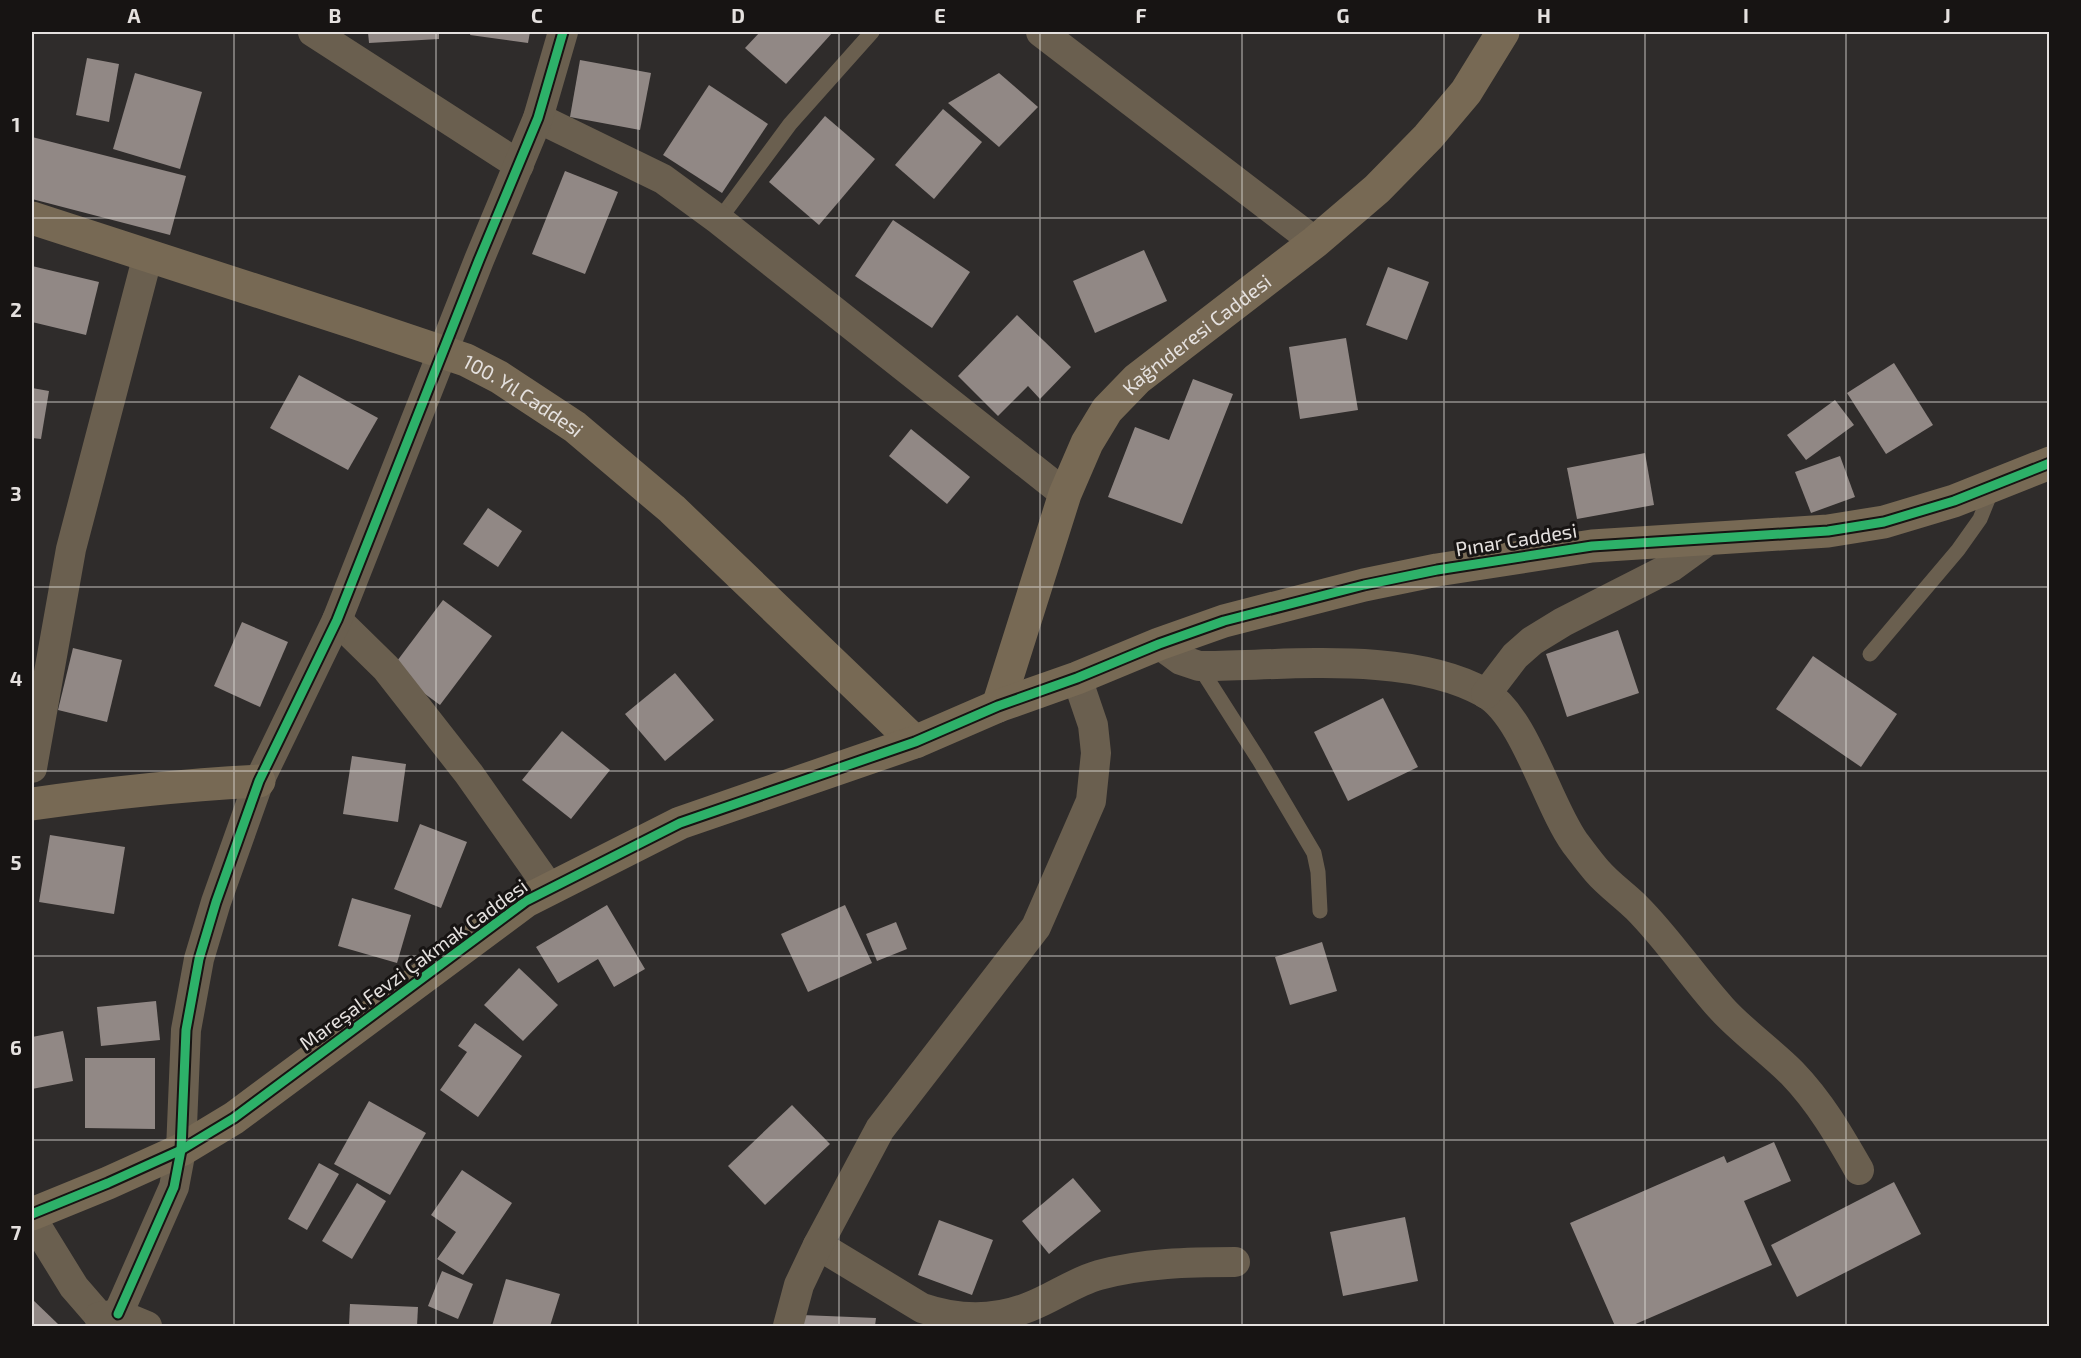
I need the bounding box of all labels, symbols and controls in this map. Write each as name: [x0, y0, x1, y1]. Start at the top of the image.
text: A: [127, 3, 141, 27]
text: B: [329, 3, 341, 27]
text: C: [531, 3, 543, 27]
text: D: [731, 3, 745, 27]
text: E: [934, 3, 946, 27]
text: F: [1135, 3, 1147, 27]
text: G: [1337, 3, 1349, 27]
text: H: [1537, 3, 1551, 27]
text: I: [1743, 3, 1749, 27]
text: J: [1943, 3, 1951, 27]
text: 1: [12, 112, 20, 136]
street label: Kağnıderesi Caddesi: [1117, 269, 1275, 399]
text: 2: [10, 297, 22, 321]
street label: 100. Yıl Caddesi: [459, 349, 589, 441]
text: 3: [10, 481, 22, 505]
street label: Pınar Caddesi: [1454, 518, 1578, 560]
text: 4: [10, 666, 23, 690]
text: 5: [10, 850, 22, 874]
street label: Mareşal Fevzi Çakmak Caddesi: [294, 873, 532, 1056]
text: 6: [10, 1035, 22, 1059]
text: 7: [11, 1220, 22, 1244]

